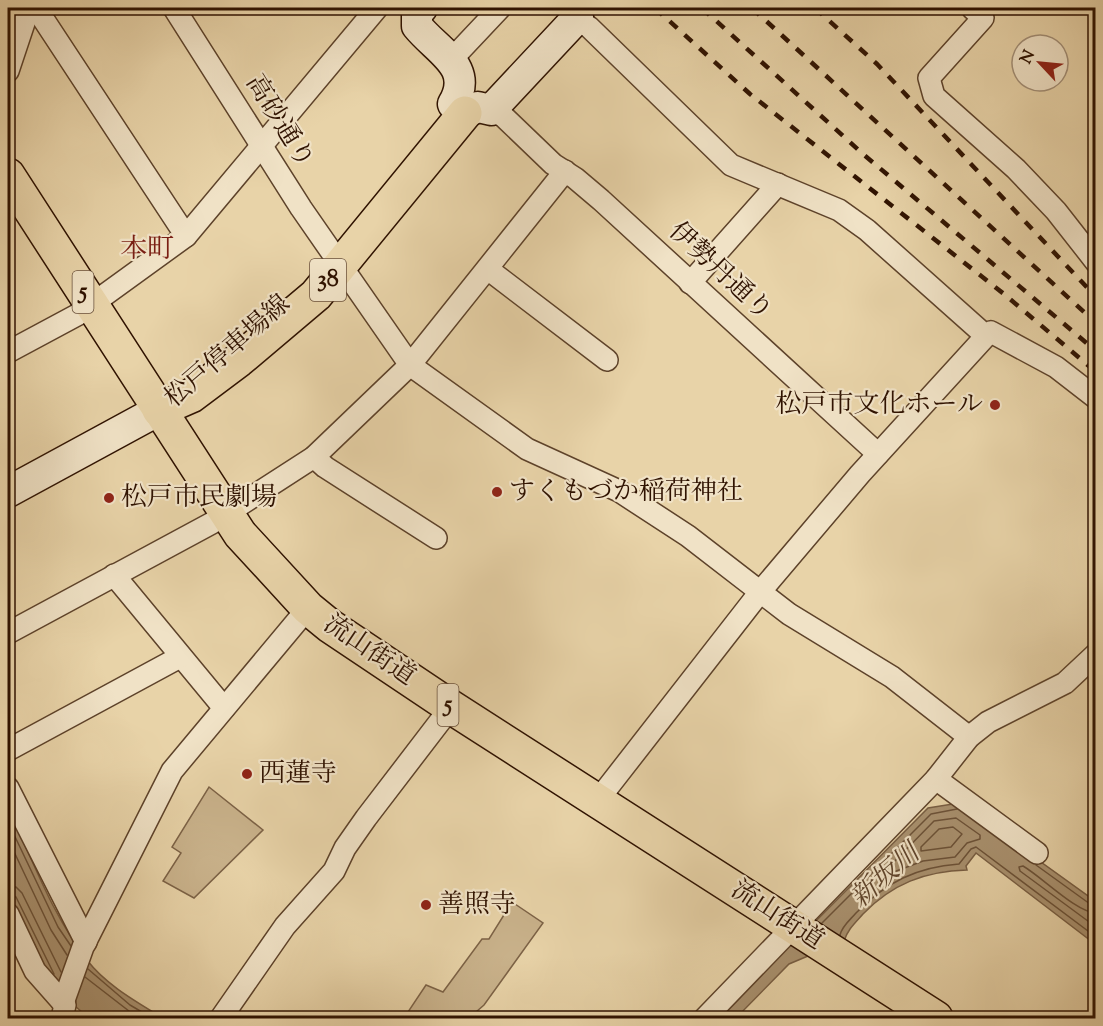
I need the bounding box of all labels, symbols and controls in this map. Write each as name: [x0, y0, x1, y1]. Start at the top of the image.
north arrow: [1010, 33, 1070, 93]
text: N: [1016, 47, 1042, 68]
street label: 高砂通り: [236, 68, 322, 176]
street label: 伊勢丹通り: [660, 214, 780, 330]
district label: 本町: [120, 231, 174, 270]
road number: 38: [310, 259, 346, 301]
road number: 5: [72, 271, 94, 313]
street label: 松戸停車場線: [157, 287, 299, 417]
place label: 松戸市文化ホール: [776, 387, 983, 424]
marker: 松戸市文化ホール: [988, 398, 1002, 412]
place label: すくもづか稲荷神社: [509, 474, 743, 511]
place label: 松戸市民劇場: [121, 480, 277, 517]
marker: すくもづか稲荷神社: [490, 485, 504, 499]
marker: 松戸市民劇場: [102, 491, 116, 505]
street label: 流山街道: [316, 607, 422, 695]
road number: 5: [438, 684, 458, 726]
place label: 西蓮寺: [259, 756, 337, 793]
marker: 西蓮寺: [240, 767, 254, 781]
water label: 新坂川: [843, 834, 932, 918]
street label: 流山街道: [723, 872, 831, 960]
place label: 善照寺: [438, 887, 516, 924]
marker: 善照寺: [419, 898, 433, 912]

